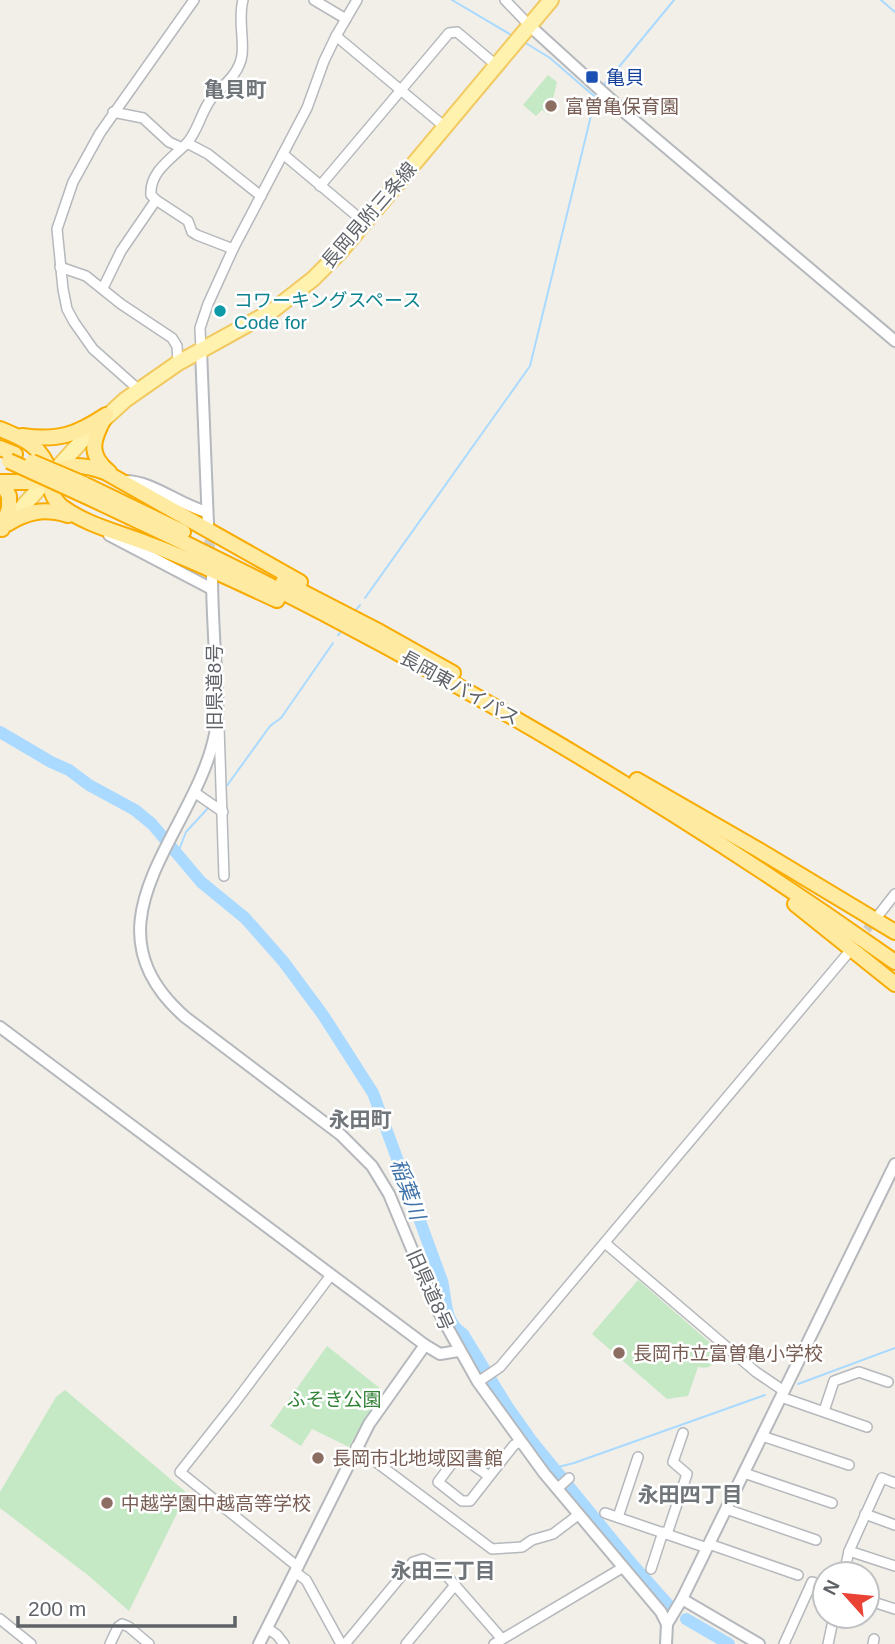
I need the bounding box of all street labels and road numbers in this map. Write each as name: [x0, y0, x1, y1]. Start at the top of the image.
street label: 長岡見附三条線: [317, 158, 421, 272]
street label: 旧県道8号: [204, 644, 225, 730]
street label: 長岡東バイパス: [397, 647, 523, 729]
street label: 旧県道8号: [403, 1246, 457, 1334]

